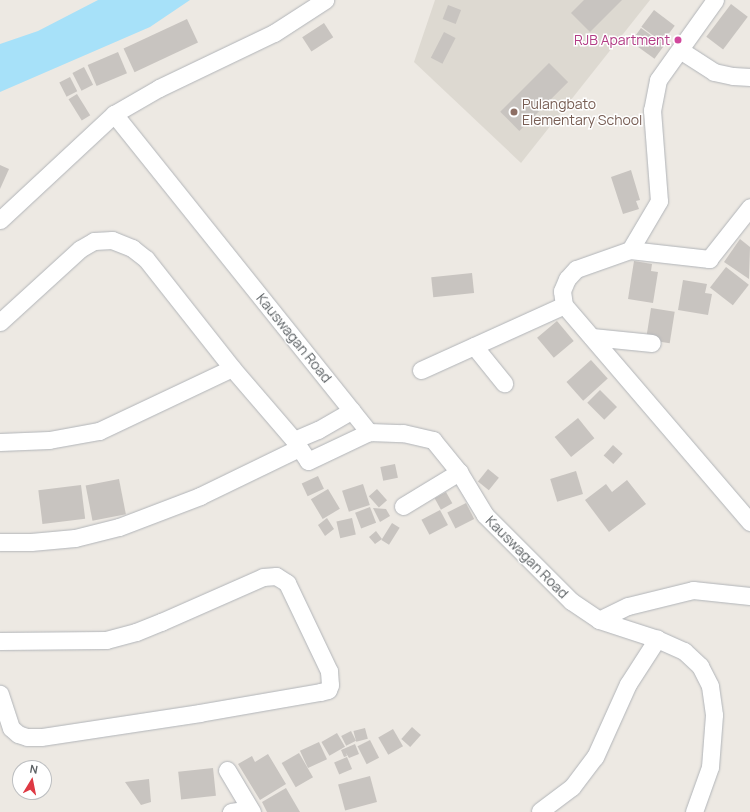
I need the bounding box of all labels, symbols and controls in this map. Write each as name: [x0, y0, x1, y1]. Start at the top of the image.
place label: RJB Apartment: [574, 32, 670, 48]
marker: RJB Apartment: [673, 35, 683, 45]
place label: Pulangbato Elementary School: [522, 96, 642, 128]
marker: Pulangbato Elementary School: [509, 107, 519, 117]
street label: Kauswagan Road: [253, 290, 335, 386]
street label: Kauswagan Road: [482, 512, 572, 602]
north arrow: [12, 760, 52, 800]
text: N: [29, 761, 39, 777]

